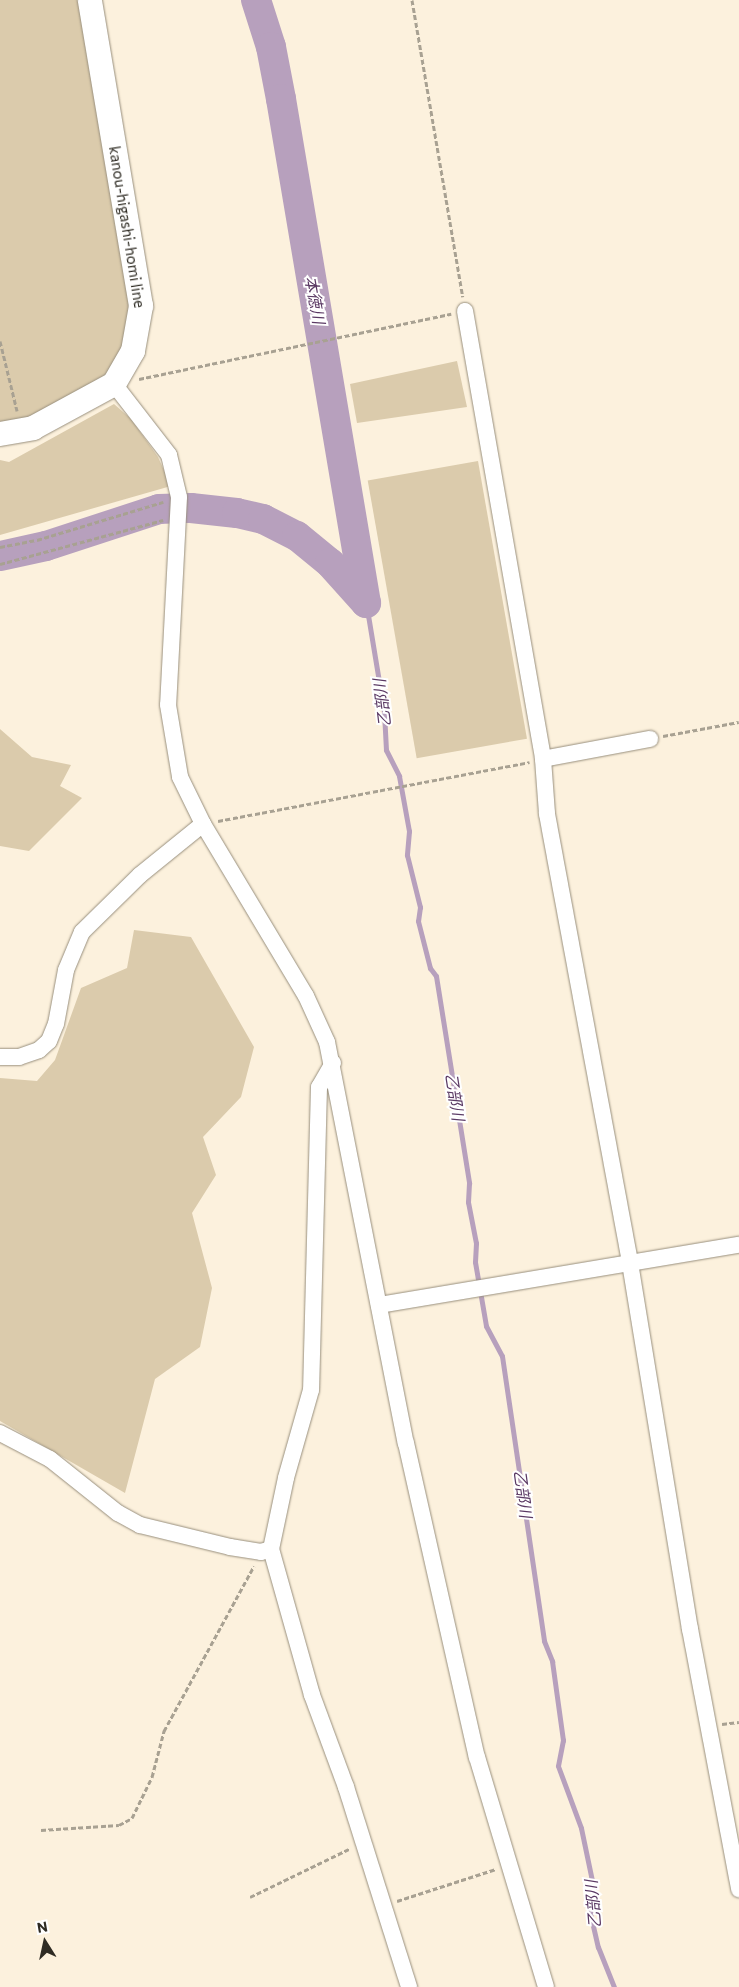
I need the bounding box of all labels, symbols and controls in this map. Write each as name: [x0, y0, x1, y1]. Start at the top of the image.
street label: kanou-higashi-homi line: [105, 145, 149, 309]
water label: 本徳川: [301, 275, 329, 325]
water label: 乙部川: [370, 678, 394, 728]
water label: 乙部川: [442, 1072, 468, 1122]
water label: 乙部川: [510, 1469, 536, 1519]
water label: 乙部川: [581, 1879, 605, 1929]
north arrow: [20, 1917, 70, 1967]
text: N: [36, 1917, 49, 1936]

